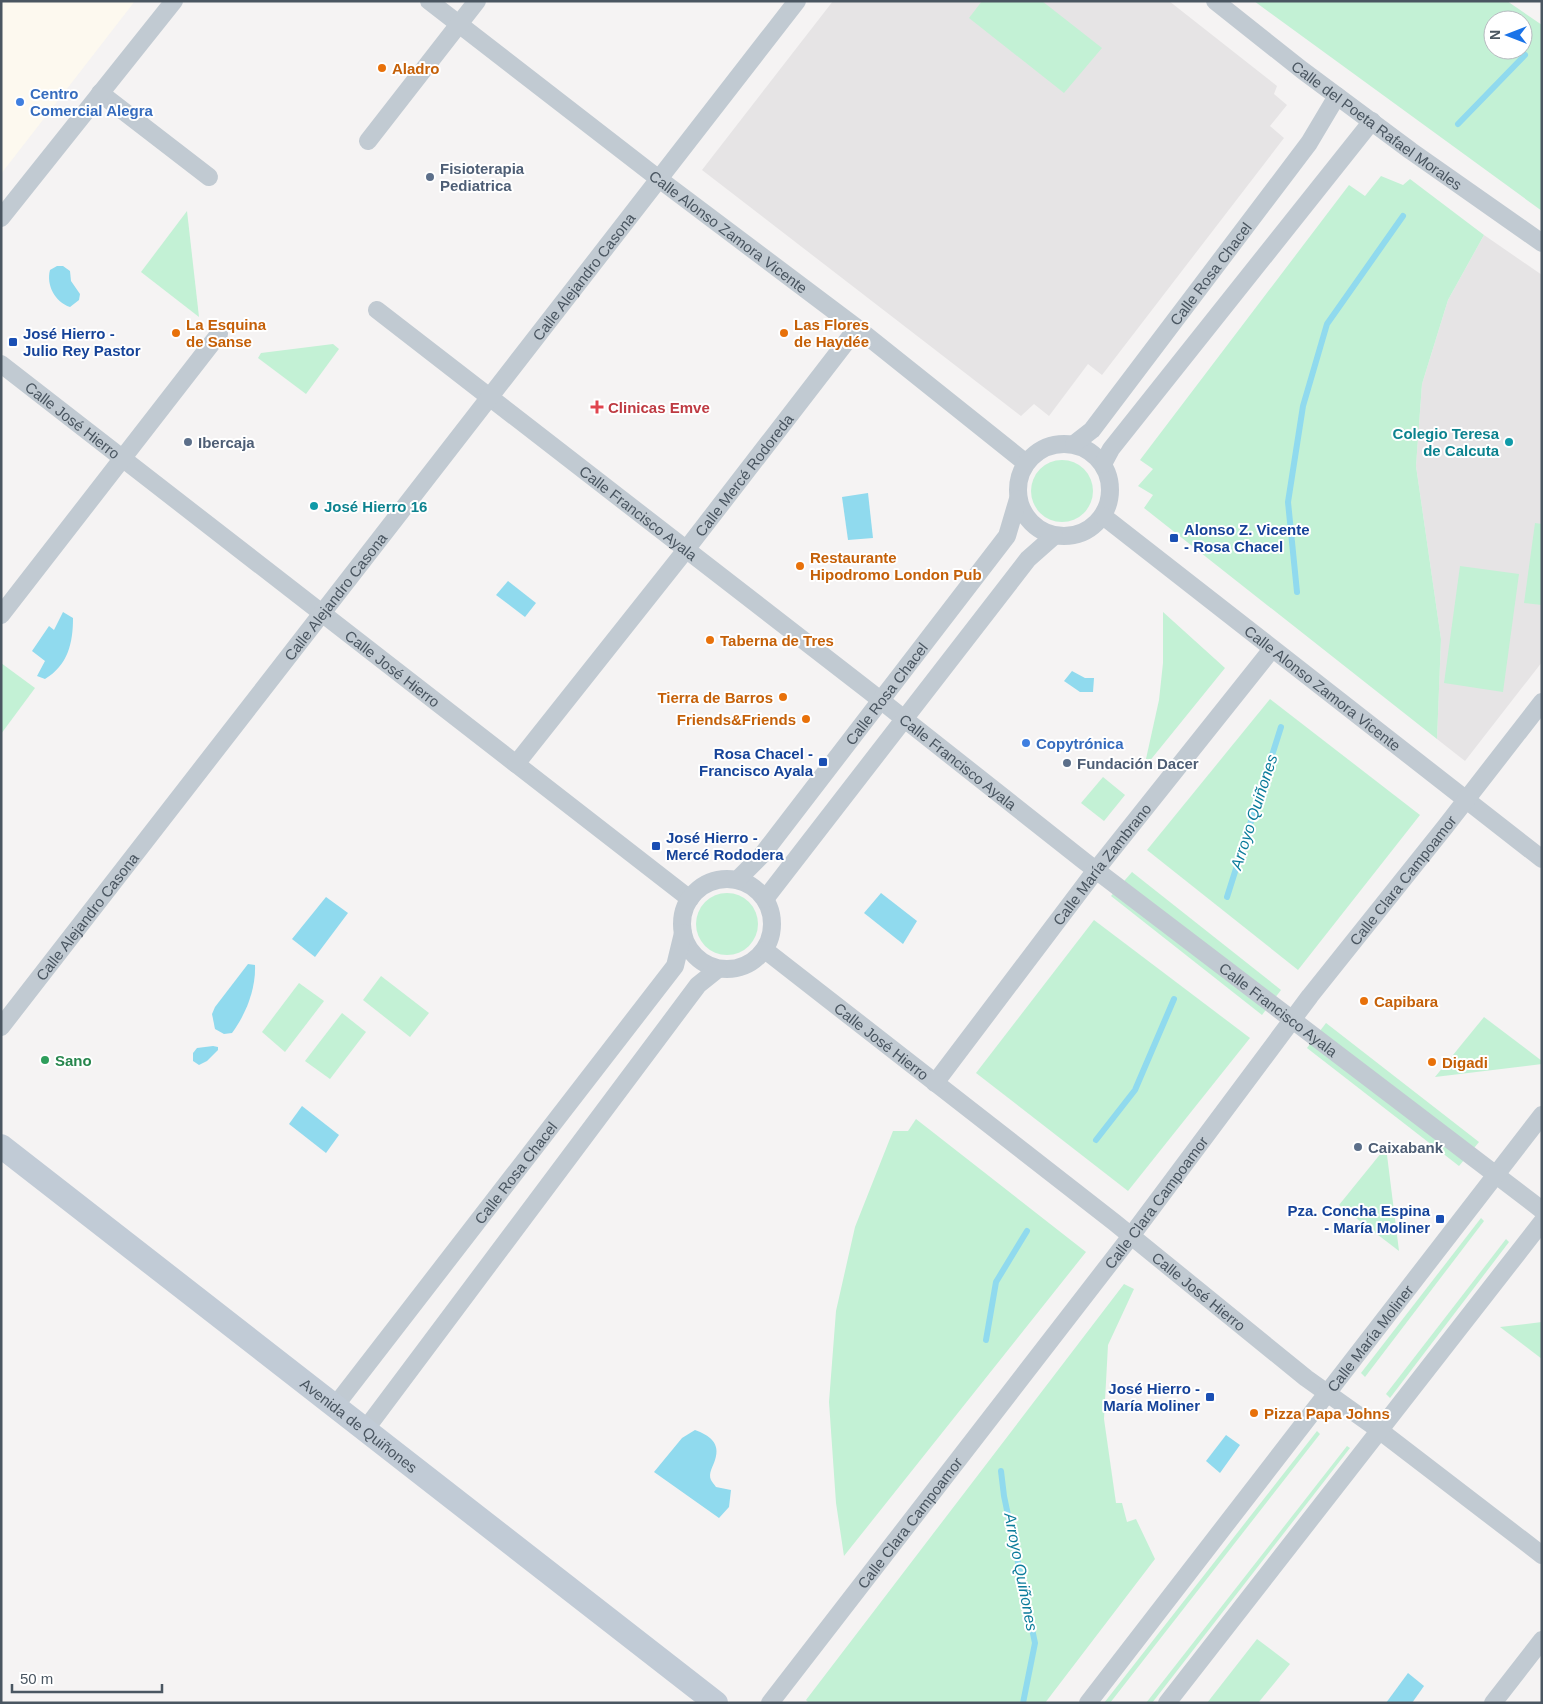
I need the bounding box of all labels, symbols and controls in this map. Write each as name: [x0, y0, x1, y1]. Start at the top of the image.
north arrow: [1483, 10, 1533, 60]
text: N: [1487, 30, 1503, 40]
street label: Calle del Poeta Rafael Morales: [1288, 57, 1465, 193]
place label: Aladro: [392, 60, 440, 77]
marker: Aladro: [376, 62, 388, 74]
place label: Centro Comercial Alegra: [30, 85, 153, 119]
marker: Centro Comercial Alegra: [14, 96, 26, 108]
place label: Fisioterapia Pediatrica: [440, 160, 525, 194]
street label: Calle Alonso Zamora Vicente: [646, 166, 811, 296]
marker: Fisioterapia Pediatrica: [424, 171, 436, 183]
street label: Calle Alejandro Casona: [529, 209, 639, 344]
street label: Calle Rosa Chacel: [1166, 219, 1255, 328]
place label: La Esquina de Sanse: [186, 316, 267, 350]
place label: Las Flores de Haydée: [794, 316, 869, 350]
place label: José Hierro - Julio Rey Pastor: [23, 325, 141, 359]
marker: La Esquina de Sanse: [170, 327, 182, 339]
marker: Las Flores de Haydée: [778, 327, 790, 339]
marker: José Hierro - Julio Rey Pastor: [7, 336, 19, 348]
street label: Calle José Hierro: [22, 378, 124, 462]
place label: Clinicas Emve: [608, 399, 710, 416]
marker: Clinicas Emve: [590, 400, 604, 414]
street label: Calle Mercé Rodoreda: [691, 410, 797, 540]
place label: Colegio Teresa de Calcuta: [1393, 425, 1500, 459]
place label: Ibercaja: [198, 434, 255, 451]
marker: Ibercaja: [182, 436, 194, 448]
marker: Colegio Teresa de Calcuta: [1503, 436, 1515, 448]
street label: Calle Francisco Ayala: [577, 462, 701, 564]
place label: José Hierro 16: [324, 498, 427, 515]
marker: José Hierro 16: [308, 500, 320, 512]
place label: Alonso Z. Vicente - Rosa Chacel: [1184, 521, 1310, 555]
street label: Calle Alejandro Casona: [280, 529, 390, 664]
marker: Alonso Z. Vicente - Rosa Chacel: [1168, 532, 1180, 544]
place label: Restaurante Hipodromo London Pub: [810, 549, 982, 583]
marker: Restaurante Hipodromo London Pub: [794, 560, 806, 572]
street label: Calle Alonso Zamora Vicente: [1241, 622, 1404, 754]
street label: Calle José Hierro: [342, 626, 443, 710]
place label: Taberna de Tres: [720, 632, 834, 649]
marker: Taberna de Tres: [704, 634, 716, 646]
street label: Calle Rosa Chacel: [841, 639, 931, 748]
place label: Tierra de Barros: [657, 689, 773, 706]
marker: Tierra de Barros: [777, 691, 789, 703]
street label: Calle Francisco Ayala: [896, 710, 1020, 813]
place label: Friends&Friends: [677, 711, 796, 728]
marker: Friends&Friends: [800, 713, 812, 725]
place label: Copytrónica: [1036, 735, 1124, 752]
marker: Copytrónica: [1020, 737, 1032, 749]
place label: Rosa Chacel - Francisco Ayala: [699, 745, 814, 779]
water label: Arroyo Quiñones: [1227, 752, 1281, 873]
place label: Fundación Dacer: [1077, 755, 1199, 772]
marker: Rosa Chacel - Francisco Ayala: [817, 756, 829, 768]
marker: Fundación Dacer: [1061, 757, 1073, 769]
street label: Calle María Zambrano: [1049, 800, 1154, 928]
street label: Calle Clara Campoamor: [1346, 812, 1459, 948]
place label: José Hierro - Mercé Rododera: [666, 829, 784, 863]
marker: José Hierro - Mercé Rododera: [650, 840, 662, 852]
street label: Calle Alejandro Casona: [32, 849, 142, 984]
street label: Calle Francisco Ayala: [1216, 959, 1342, 1060]
place label: Capibara: [1374, 993, 1439, 1010]
marker: Capibara: [1358, 995, 1370, 1007]
street label: Calle José Hierro: [831, 999, 932, 1083]
place label: Sano: [55, 1052, 92, 1069]
marker: Sano: [39, 1054, 51, 1066]
place label: Digadi: [1442, 1054, 1488, 1071]
marker: Digadi: [1426, 1056, 1438, 1068]
street label: Calle Rosa Chacel: [471, 1118, 560, 1227]
street label: Calle Clara Campoamor: [1101, 1133, 1211, 1272]
place label: Caixabank: [1368, 1139, 1444, 1156]
marker: Caixabank: [1352, 1141, 1364, 1153]
place label: Pza. Concha Espina - María Moliner: [1287, 1202, 1431, 1236]
marker: Pza. Concha Espina - María Moliner: [1434, 1213, 1446, 1225]
street label: Calle José Hierro: [1149, 1248, 1249, 1334]
street label: Calle María Moliner: [1323, 1281, 1416, 1395]
street label: Avenida de Quiñones: [297, 1374, 421, 1476]
place label: José Hierro - María Moliner: [1103, 1380, 1200, 1414]
marker: José Hierro - María Moliner: [1204, 1391, 1216, 1403]
place label: Pizza Papa Johns: [1264, 1405, 1390, 1422]
marker: Pizza Papa Johns: [1248, 1407, 1260, 1419]
street label: Calle Clara Campoamor: [853, 1454, 965, 1592]
water label: Arroyo Quiñones: [1001, 1510, 1041, 1633]
scale bar: [12, 1662, 162, 1694]
text: 50 m: [20, 1670, 53, 1687]

